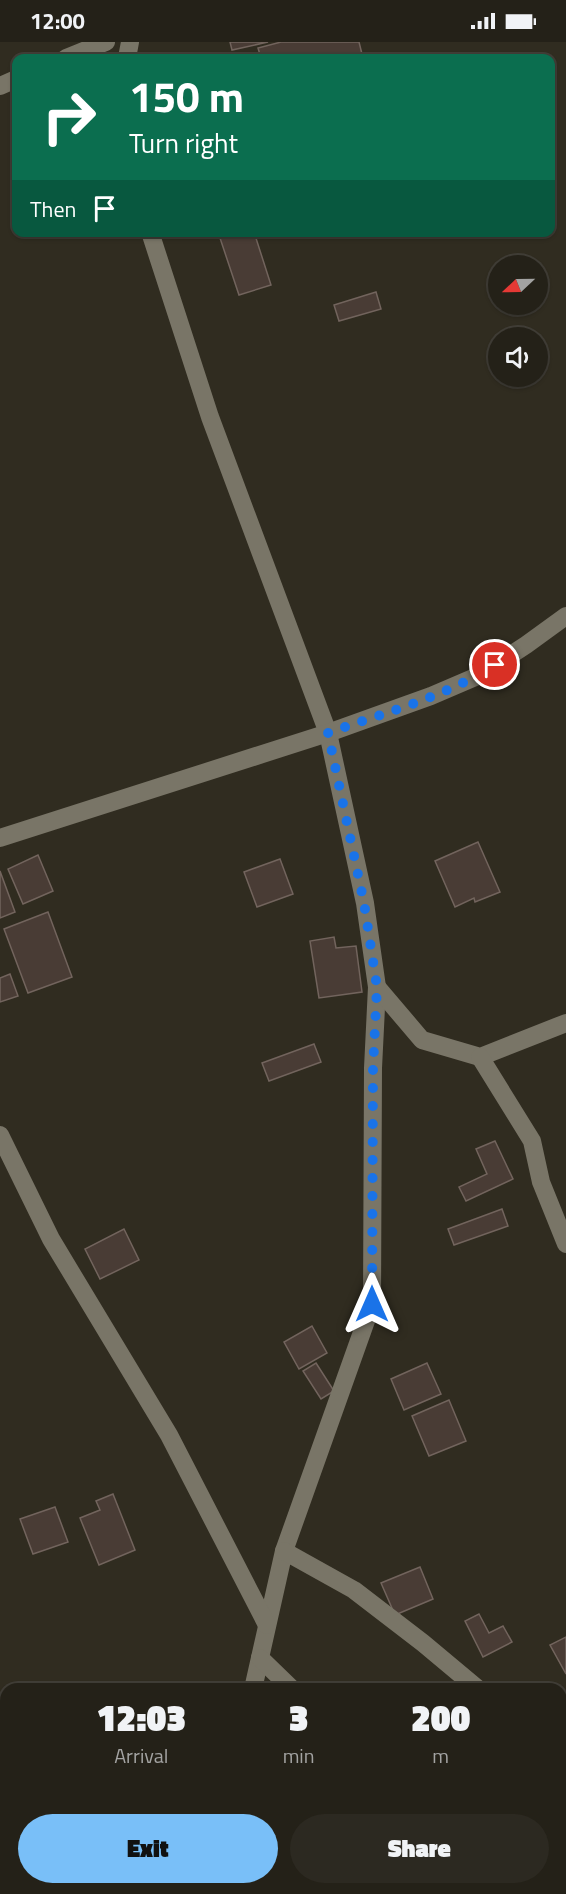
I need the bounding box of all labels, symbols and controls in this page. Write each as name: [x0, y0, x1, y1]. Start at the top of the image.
text: 12:00: [30, 4, 85, 38]
text: 150 m: [129, 64, 244, 128]
icon: right: [30, 78, 108, 156]
text: Turn right: [129, 122, 238, 163]
text: Then: [30, 192, 76, 226]
icon: arrive: [88, 192, 121, 225]
north arrow: [488, 255, 548, 315]
map controls: [488, 255, 548, 387]
button: sound: [488, 327, 548, 387]
pin: [469, 639, 520, 690]
icon: arrive: [478, 648, 511, 681]
position arrow: [340, 1272, 404, 1336]
text: 12:03: [97, 1690, 186, 1745]
text: 3: [289, 1690, 308, 1745]
text: 200: [411, 1690, 470, 1745]
text: Arrival: [114, 1740, 168, 1771]
text: min: [283, 1740, 314, 1771]
text: m: [432, 1740, 449, 1771]
button: Exit: [18, 1814, 278, 1883]
button: Share: [290, 1814, 549, 1883]

